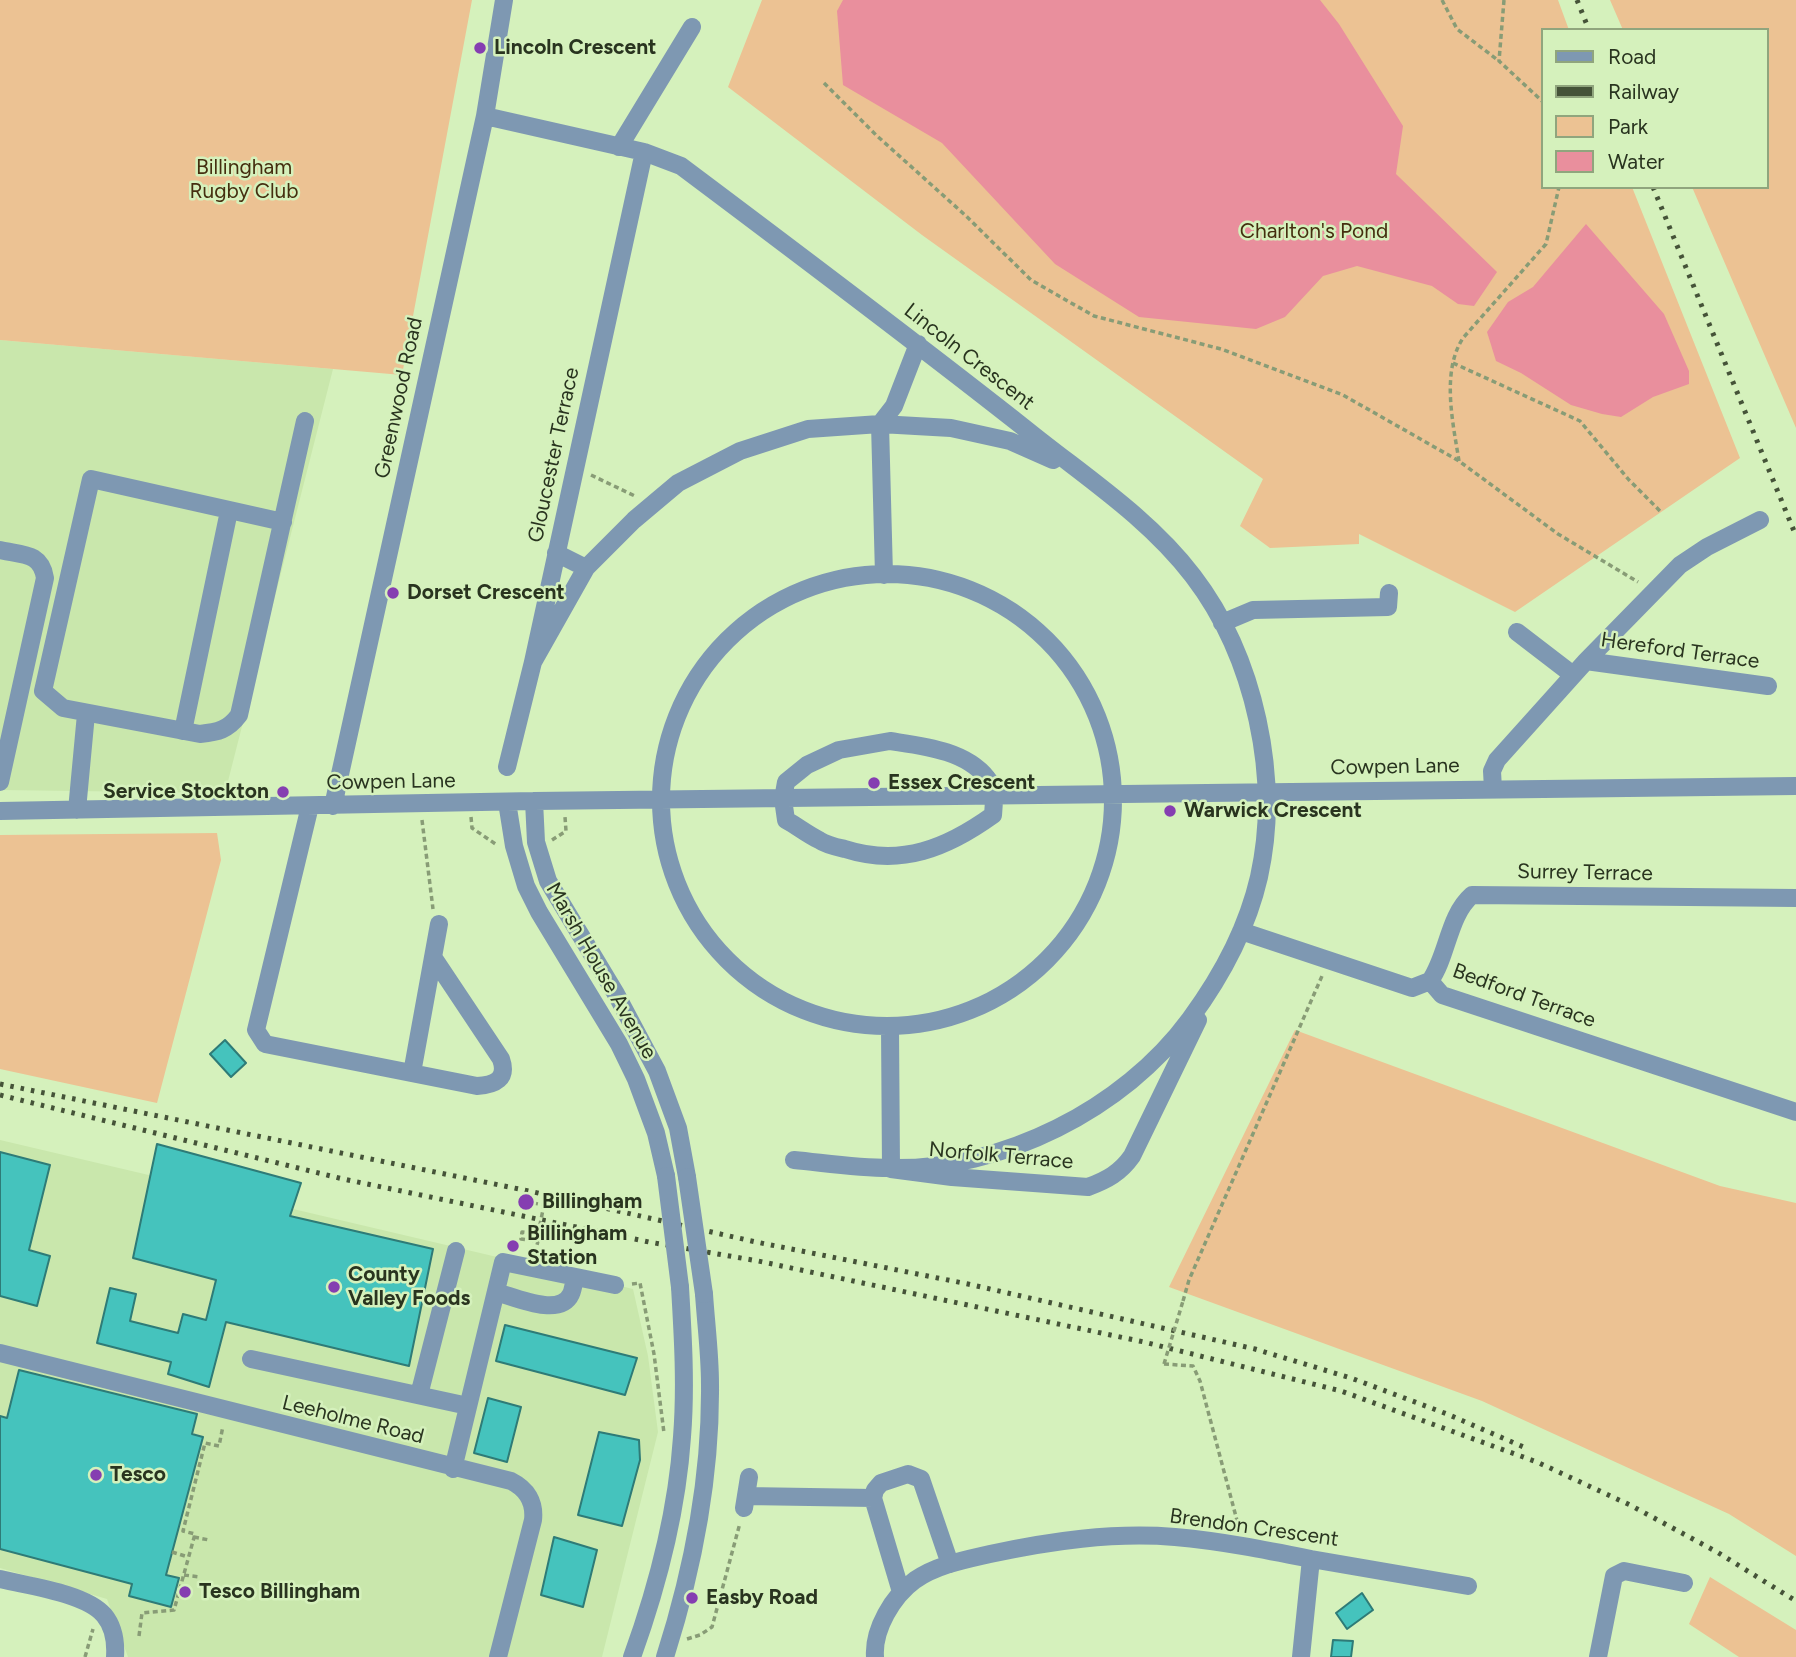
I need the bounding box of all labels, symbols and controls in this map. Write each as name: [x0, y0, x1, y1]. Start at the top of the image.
legend: [1540, 28, 1768, 189]
place label: Lincoln Crescent: [494, 35, 657, 61]
marker: Lincoln Crescent: [472, 40, 488, 56]
text: Road: [1608, 44, 1656, 69]
text: Railway: [1608, 79, 1679, 104]
text: Park: [1608, 114, 1648, 139]
text: Water: [1608, 149, 1664, 174]
park label: Billingham Rugby Club: [189, 155, 299, 205]
park label: Charlton's Pond: [1240, 219, 1388, 245]
street label: Lincoln Crescent: [899, 298, 1039, 416]
street label: Greenwood Road: [370, 315, 428, 481]
street label: Gloucester Terrace: [523, 365, 585, 545]
place label: Dorset Crescent: [407, 580, 565, 606]
marker: Dorset Crescent: [385, 585, 401, 601]
street label: Hereford Terrace: [1599, 627, 1761, 675]
street label: Cowpen Lane: [1330, 753, 1460, 781]
street label: Cowpen Lane: [326, 768, 456, 796]
place label: Essex Crescent: [888, 770, 1035, 796]
marker: Essex Crescent: [866, 775, 882, 791]
place label: Service Stockton: [103, 779, 269, 805]
marker: Service Stockton: [275, 784, 291, 800]
place label: Warwick Crescent: [1184, 798, 1362, 824]
marker: Warwick Crescent: [1162, 803, 1178, 819]
street label: Surrey Terrace: [1517, 859, 1653, 887]
street label: Marsh House Avenue: [540, 878, 662, 1064]
street label: Bedford Terrace: [1449, 958, 1599, 1034]
street label: Norfolk Terrace: [928, 1137, 1074, 1175]
place label: Billingham: [542, 1189, 642, 1215]
marker: Billingham: [516, 1192, 536, 1212]
place label: Billingham Station: [527, 1221, 627, 1271]
marker: Billingham Station: [505, 1238, 521, 1254]
place label: County Valley Foods: [348, 1262, 470, 1312]
marker: County Valley Foods: [326, 1279, 342, 1295]
street label: Leeholme Road: [279, 1390, 427, 1450]
place label: Tesco: [110, 1462, 166, 1488]
marker: Tesco: [88, 1467, 104, 1483]
street label: Brendon Crescent: [1168, 1504, 1340, 1552]
place label: Tesco Billingham: [199, 1579, 360, 1605]
marker: Tesco Billingham: [177, 1584, 193, 1600]
place label: Easby Road: [706, 1585, 818, 1611]
marker: Easby Road: [684, 1590, 700, 1606]

